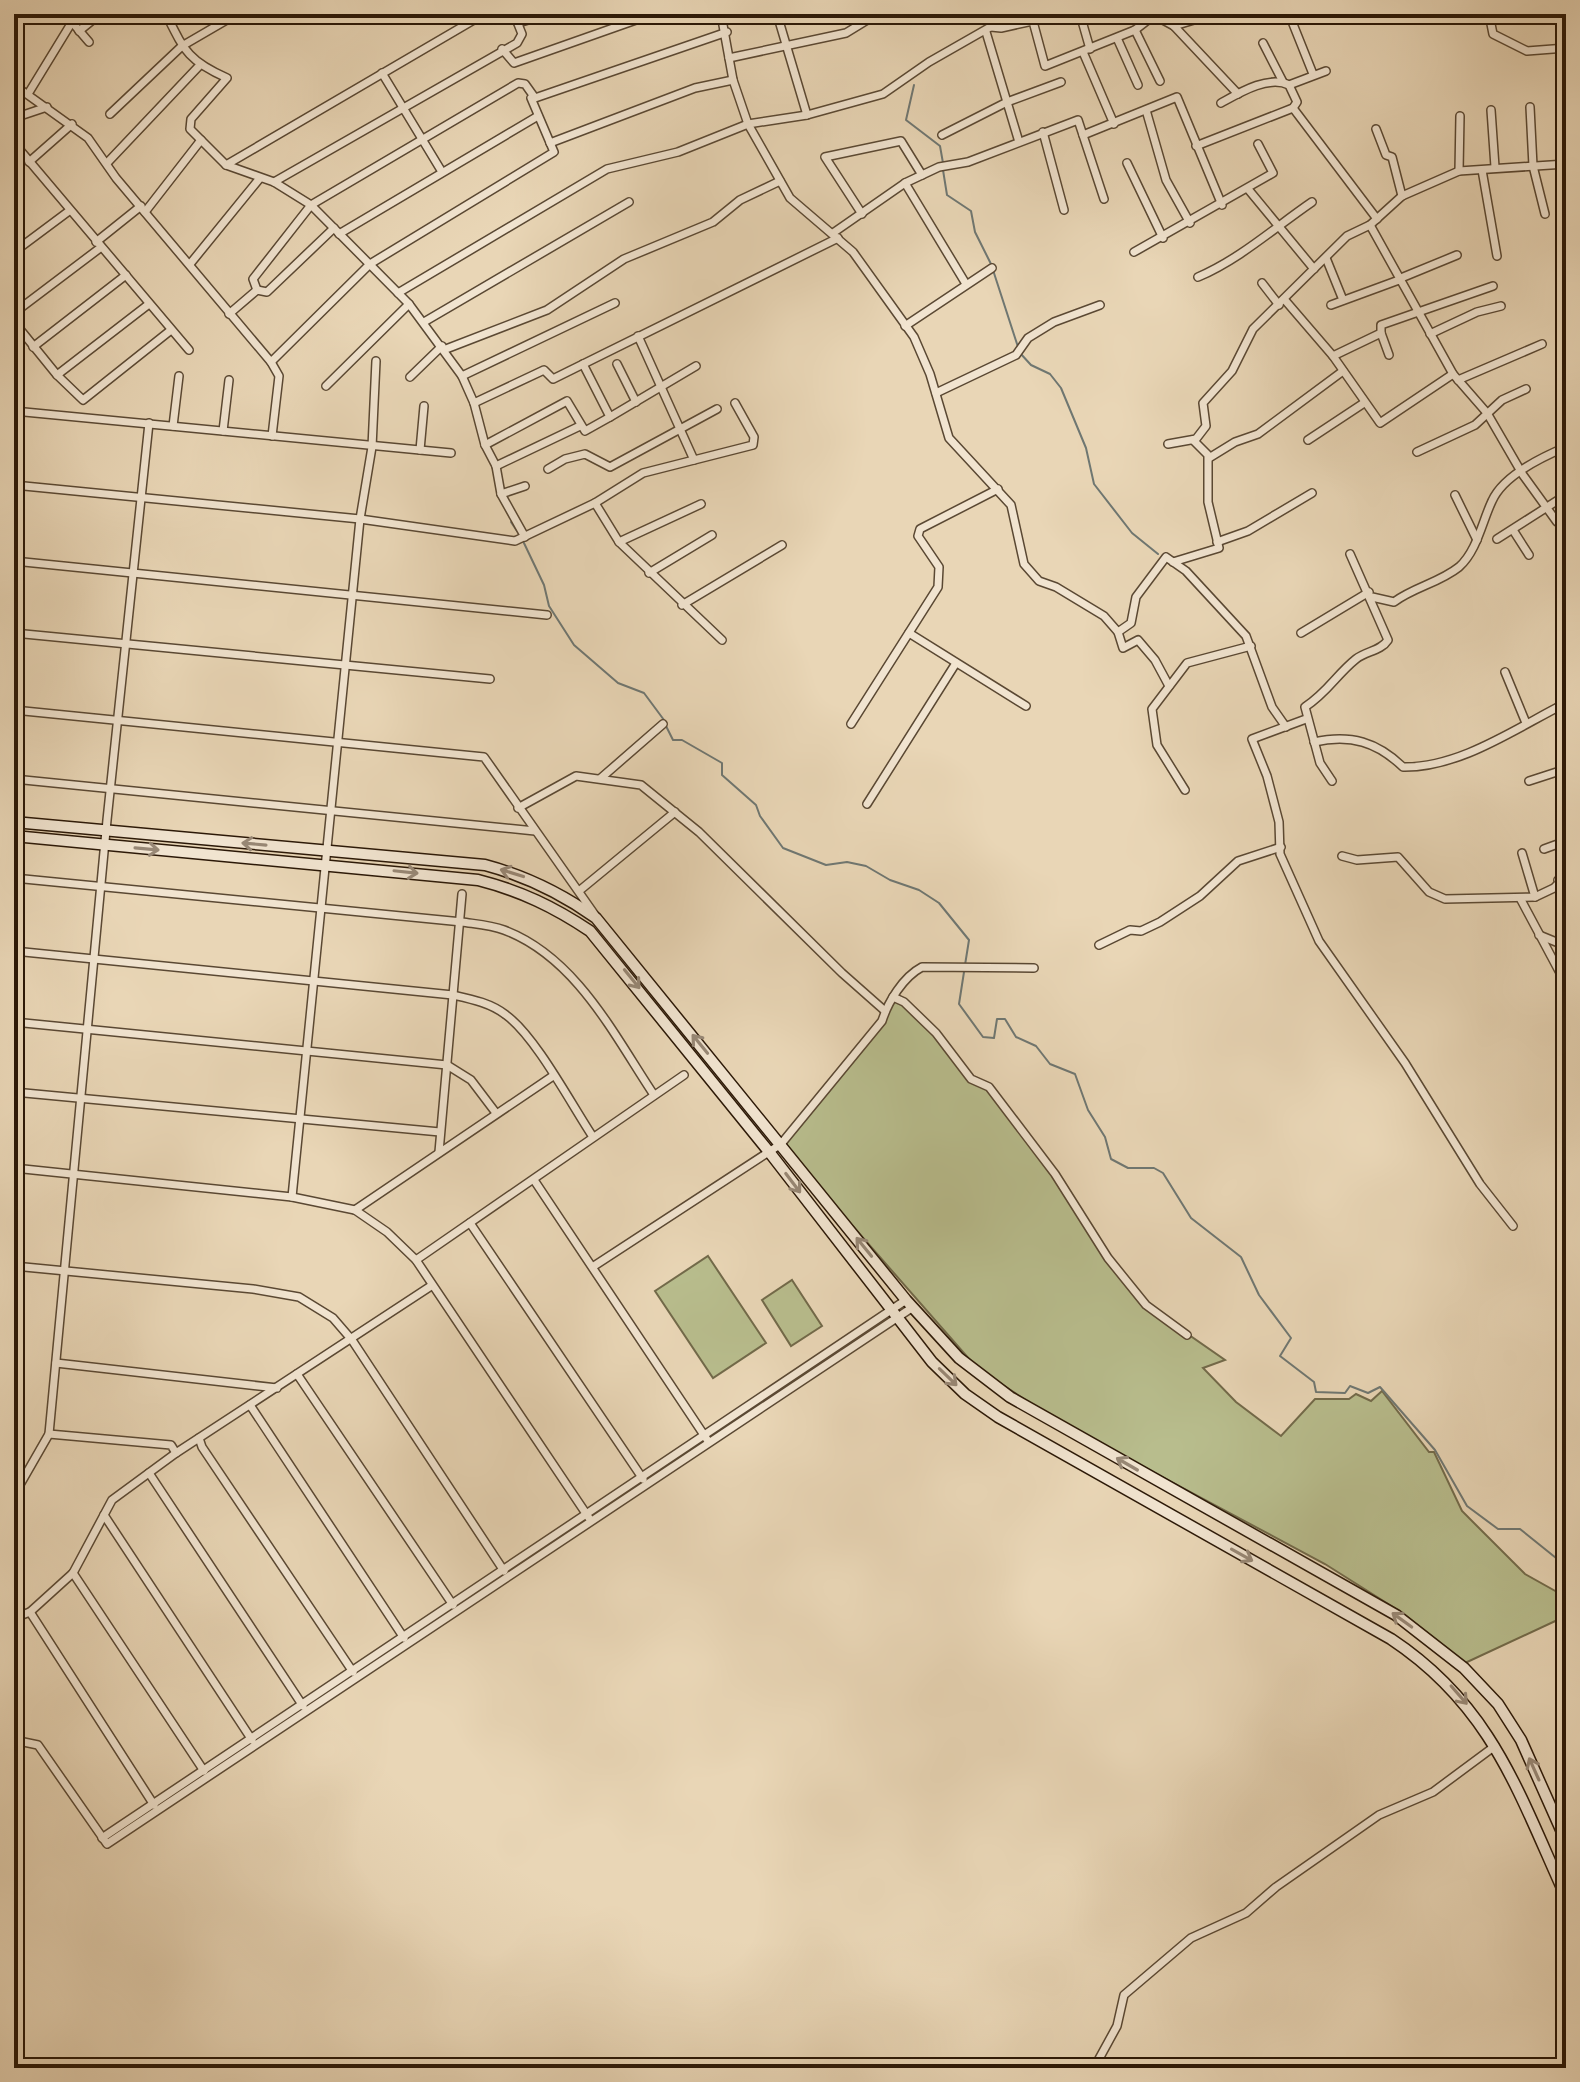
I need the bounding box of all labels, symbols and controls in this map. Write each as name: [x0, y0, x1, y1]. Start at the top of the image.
one-way arrow: [241, 836, 268, 851]
one-way arrow: [133, 842, 160, 857]
one-way arrow: [392, 865, 419, 880]
one-way arrow: [499, 865, 525, 880]
one-way arrow: [623, 968, 640, 989]
one-way arrow: [692, 1034, 709, 1055]
one-way arrow: [784, 1172, 801, 1193]
one-way arrow: [855, 1237, 872, 1258]
one-way arrow: [938, 1368, 958, 1387]
one-way arrow: [1116, 1456, 1139, 1472]
one-way arrow: [1230, 1547, 1253, 1563]
one-way arrow: [1391, 1612, 1413, 1629]
one-way arrow: [1449, 1685, 1467, 1705]
one-way arrow: [1526, 1757, 1541, 1782]

